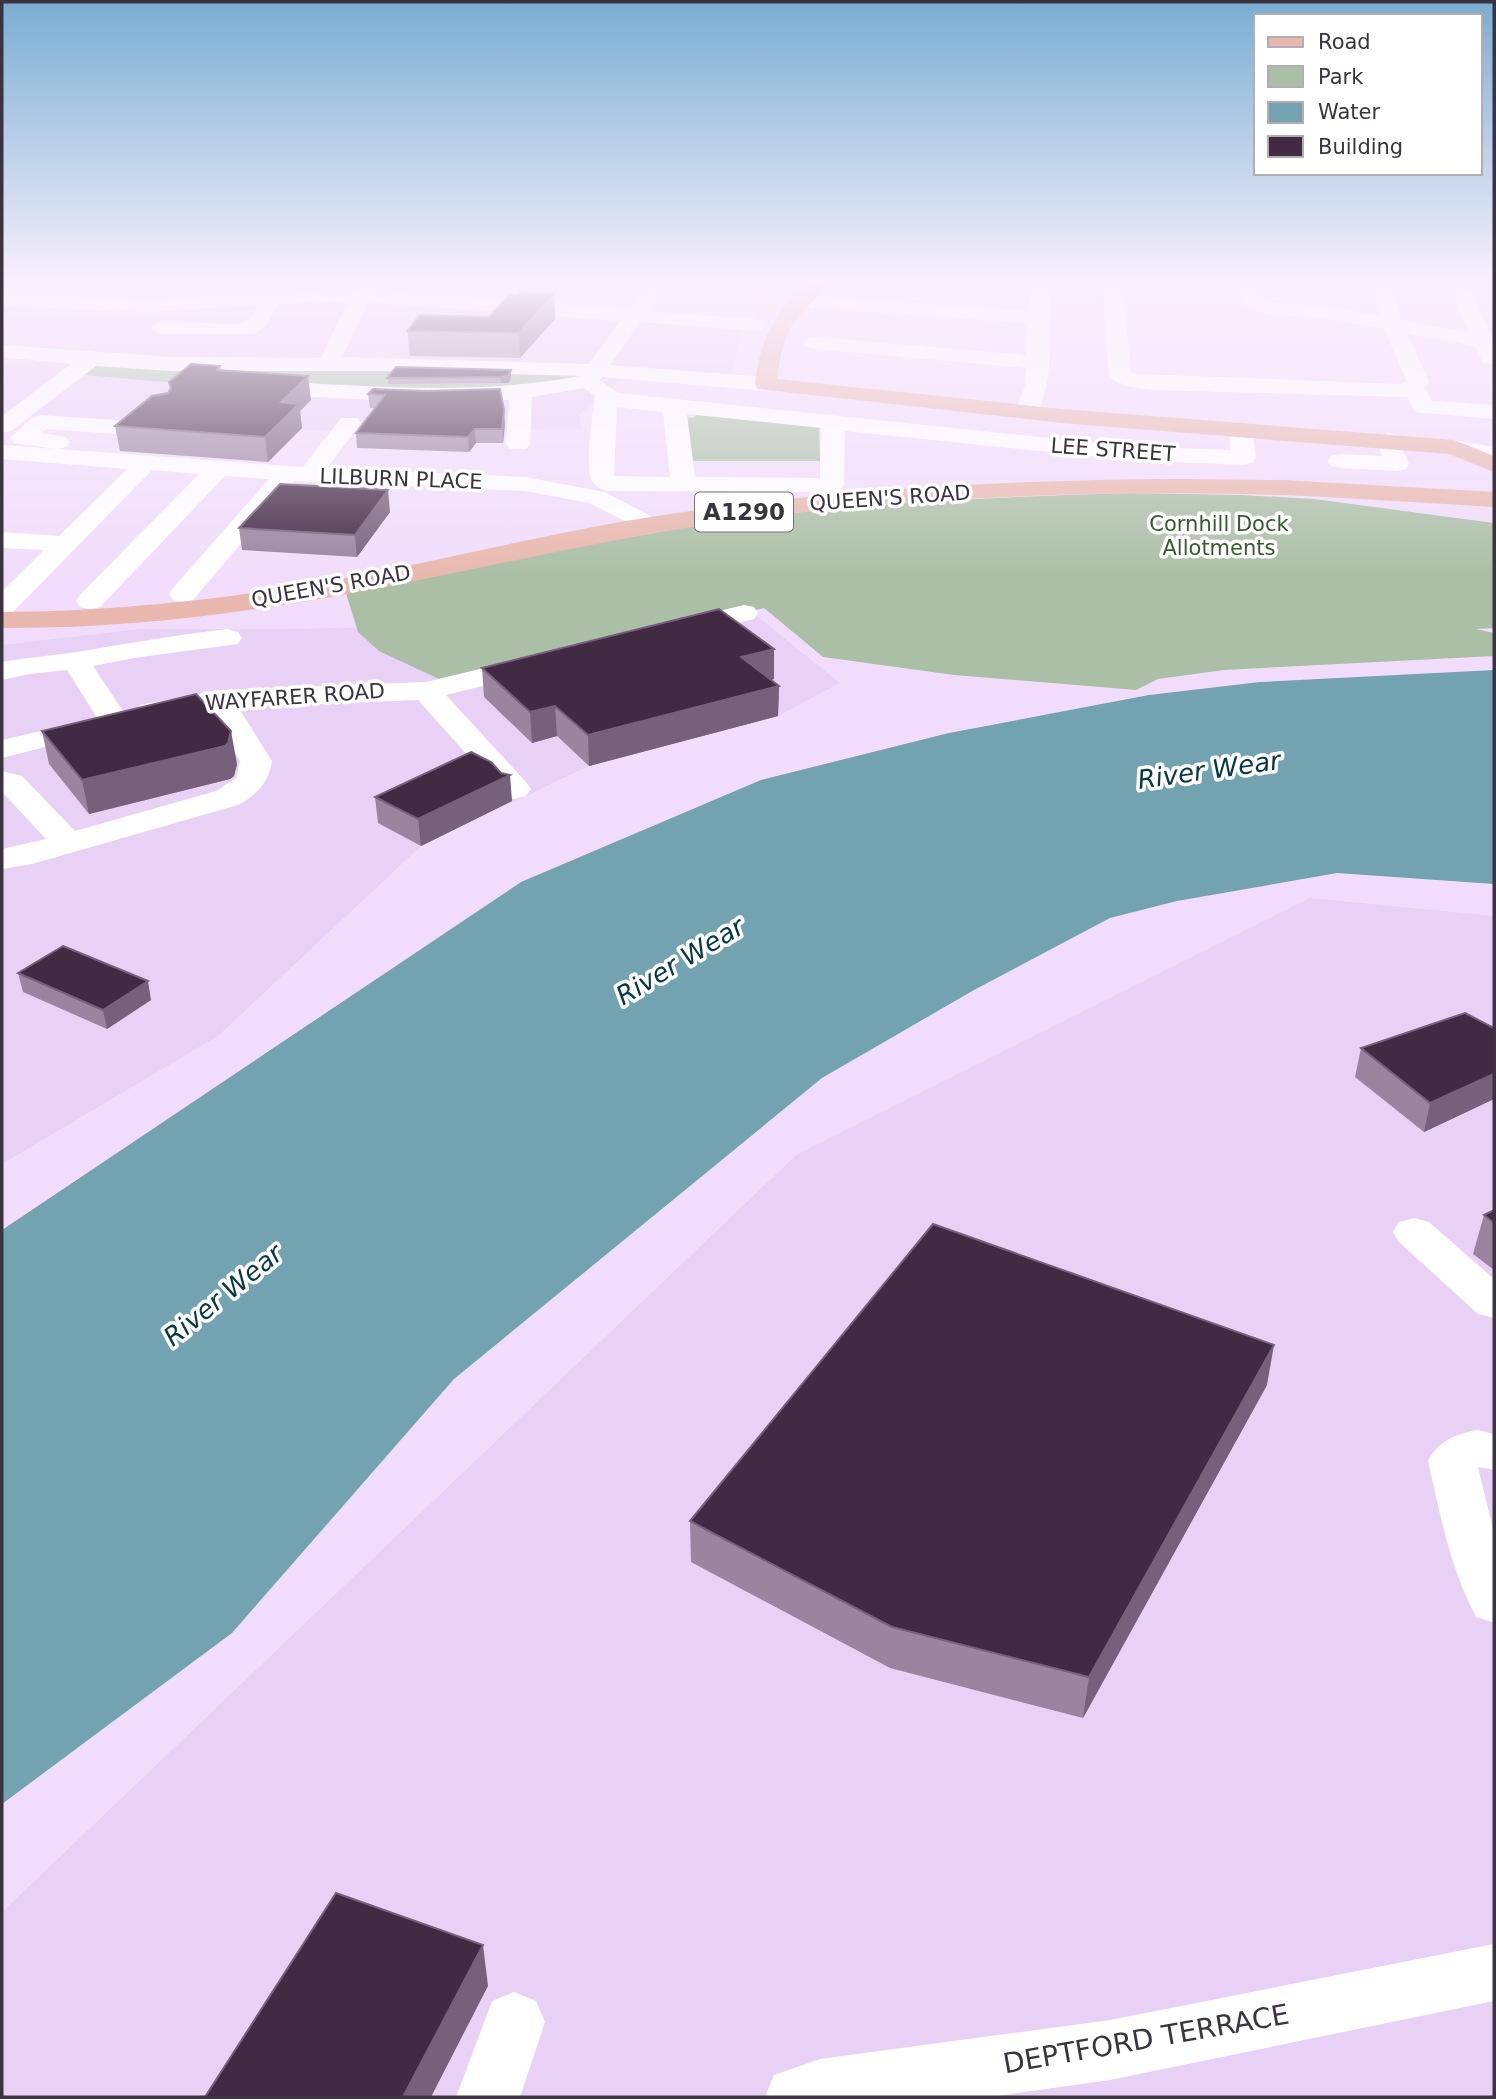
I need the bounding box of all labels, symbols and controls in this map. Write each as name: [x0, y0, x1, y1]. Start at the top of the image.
legend: [1254, 14, 1482, 175]
text: Road: [1318, 30, 1371, 54]
text: Park: [1318, 65, 1364, 89]
text: Water: [1318, 100, 1380, 124]
text: Building: [1318, 135, 1403, 159]
street label: LEE STREET: [1050, 434, 1176, 466]
street label: LILBURN PLACE: [319, 464, 483, 494]
street label: QUEEN'S ROAD: [809, 480, 971, 516]
road number: A1290: [695, 492, 793, 532]
park label: Cornhill Dock Allotments: [1149, 512, 1289, 560]
street label: QUEEN'S ROAD: [250, 560, 412, 612]
street label: WAYFARER ROAD: [204, 679, 386, 715]
water label: River Wear: [1136, 745, 1285, 795]
water label: River Wear: [611, 910, 751, 1011]
water label: River Wear: [158, 1237, 290, 1352]
street label: DEPTFORD TERRACE: [1000, 1998, 1292, 2080]

